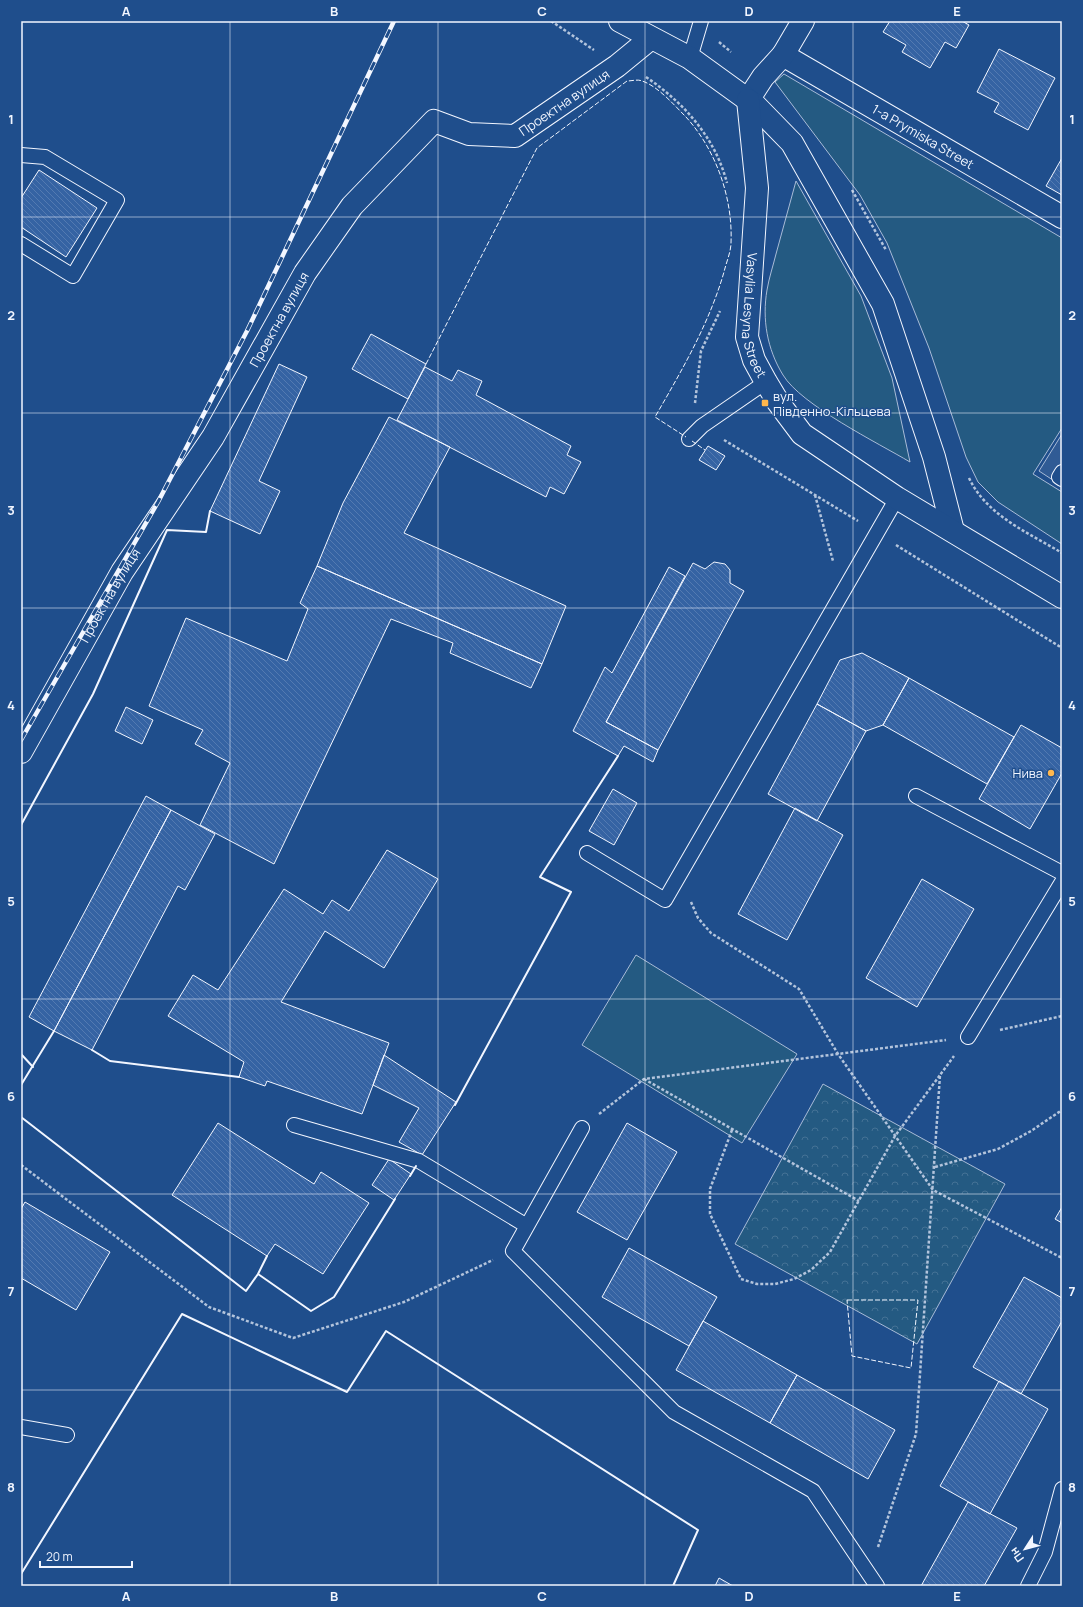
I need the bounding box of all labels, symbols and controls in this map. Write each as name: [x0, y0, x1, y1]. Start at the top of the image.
text: A: [122, 2, 131, 20]
text: B: [330, 2, 338, 20]
text: C: [537, 2, 547, 20]
text: D: [744, 2, 754, 20]
text: E: [953, 2, 961, 20]
street label: Проектна вулиця: [515, 65, 613, 140]
street label: 1-a Prymiska Street: [869, 100, 977, 173]
text: 1: [8, 110, 14, 128]
text: 1: [1069, 110, 1075, 128]
street label: Vasylia Lesyna Street: [738, 252, 771, 381]
street label: Проектна вулиця: [245, 269, 313, 370]
text: 2: [7, 306, 15, 324]
text: 2: [1068, 306, 1076, 324]
place label: вул. Південно-Кільцева: [773, 387, 891, 420]
marker: вул. Південно-Кільцева: [760, 398, 770, 408]
text: 3: [7, 501, 15, 519]
text: 3: [1068, 501, 1076, 519]
street label: Проектна вулиця: [75, 545, 144, 646]
text: 4: [7, 696, 15, 714]
text: 4: [1068, 696, 1076, 714]
place label: Нива: [1013, 764, 1043, 782]
marker: Нива: [1046, 768, 1056, 778]
text: 5: [7, 892, 15, 910]
text: 5: [1068, 892, 1076, 910]
text: 6: [7, 1087, 15, 1105]
text: 6: [1068, 1087, 1076, 1105]
text: 7: [8, 1282, 15, 1300]
text: 7: [1069, 1282, 1076, 1300]
text: 8: [7, 1478, 15, 1496]
text: 8: [1068, 1478, 1076, 1496]
north arrow: [1005, 1529, 1045, 1569]
scale bar: [40, 1543, 132, 1569]
text: Пн: [1006, 1545, 1027, 1566]
text: 20 m: [46, 1548, 73, 1565]
text: A: [122, 1587, 131, 1605]
text: B: [330, 1587, 338, 1605]
text: C: [537, 1587, 547, 1605]
text: D: [744, 1587, 754, 1605]
text: E: [953, 1587, 961, 1605]

